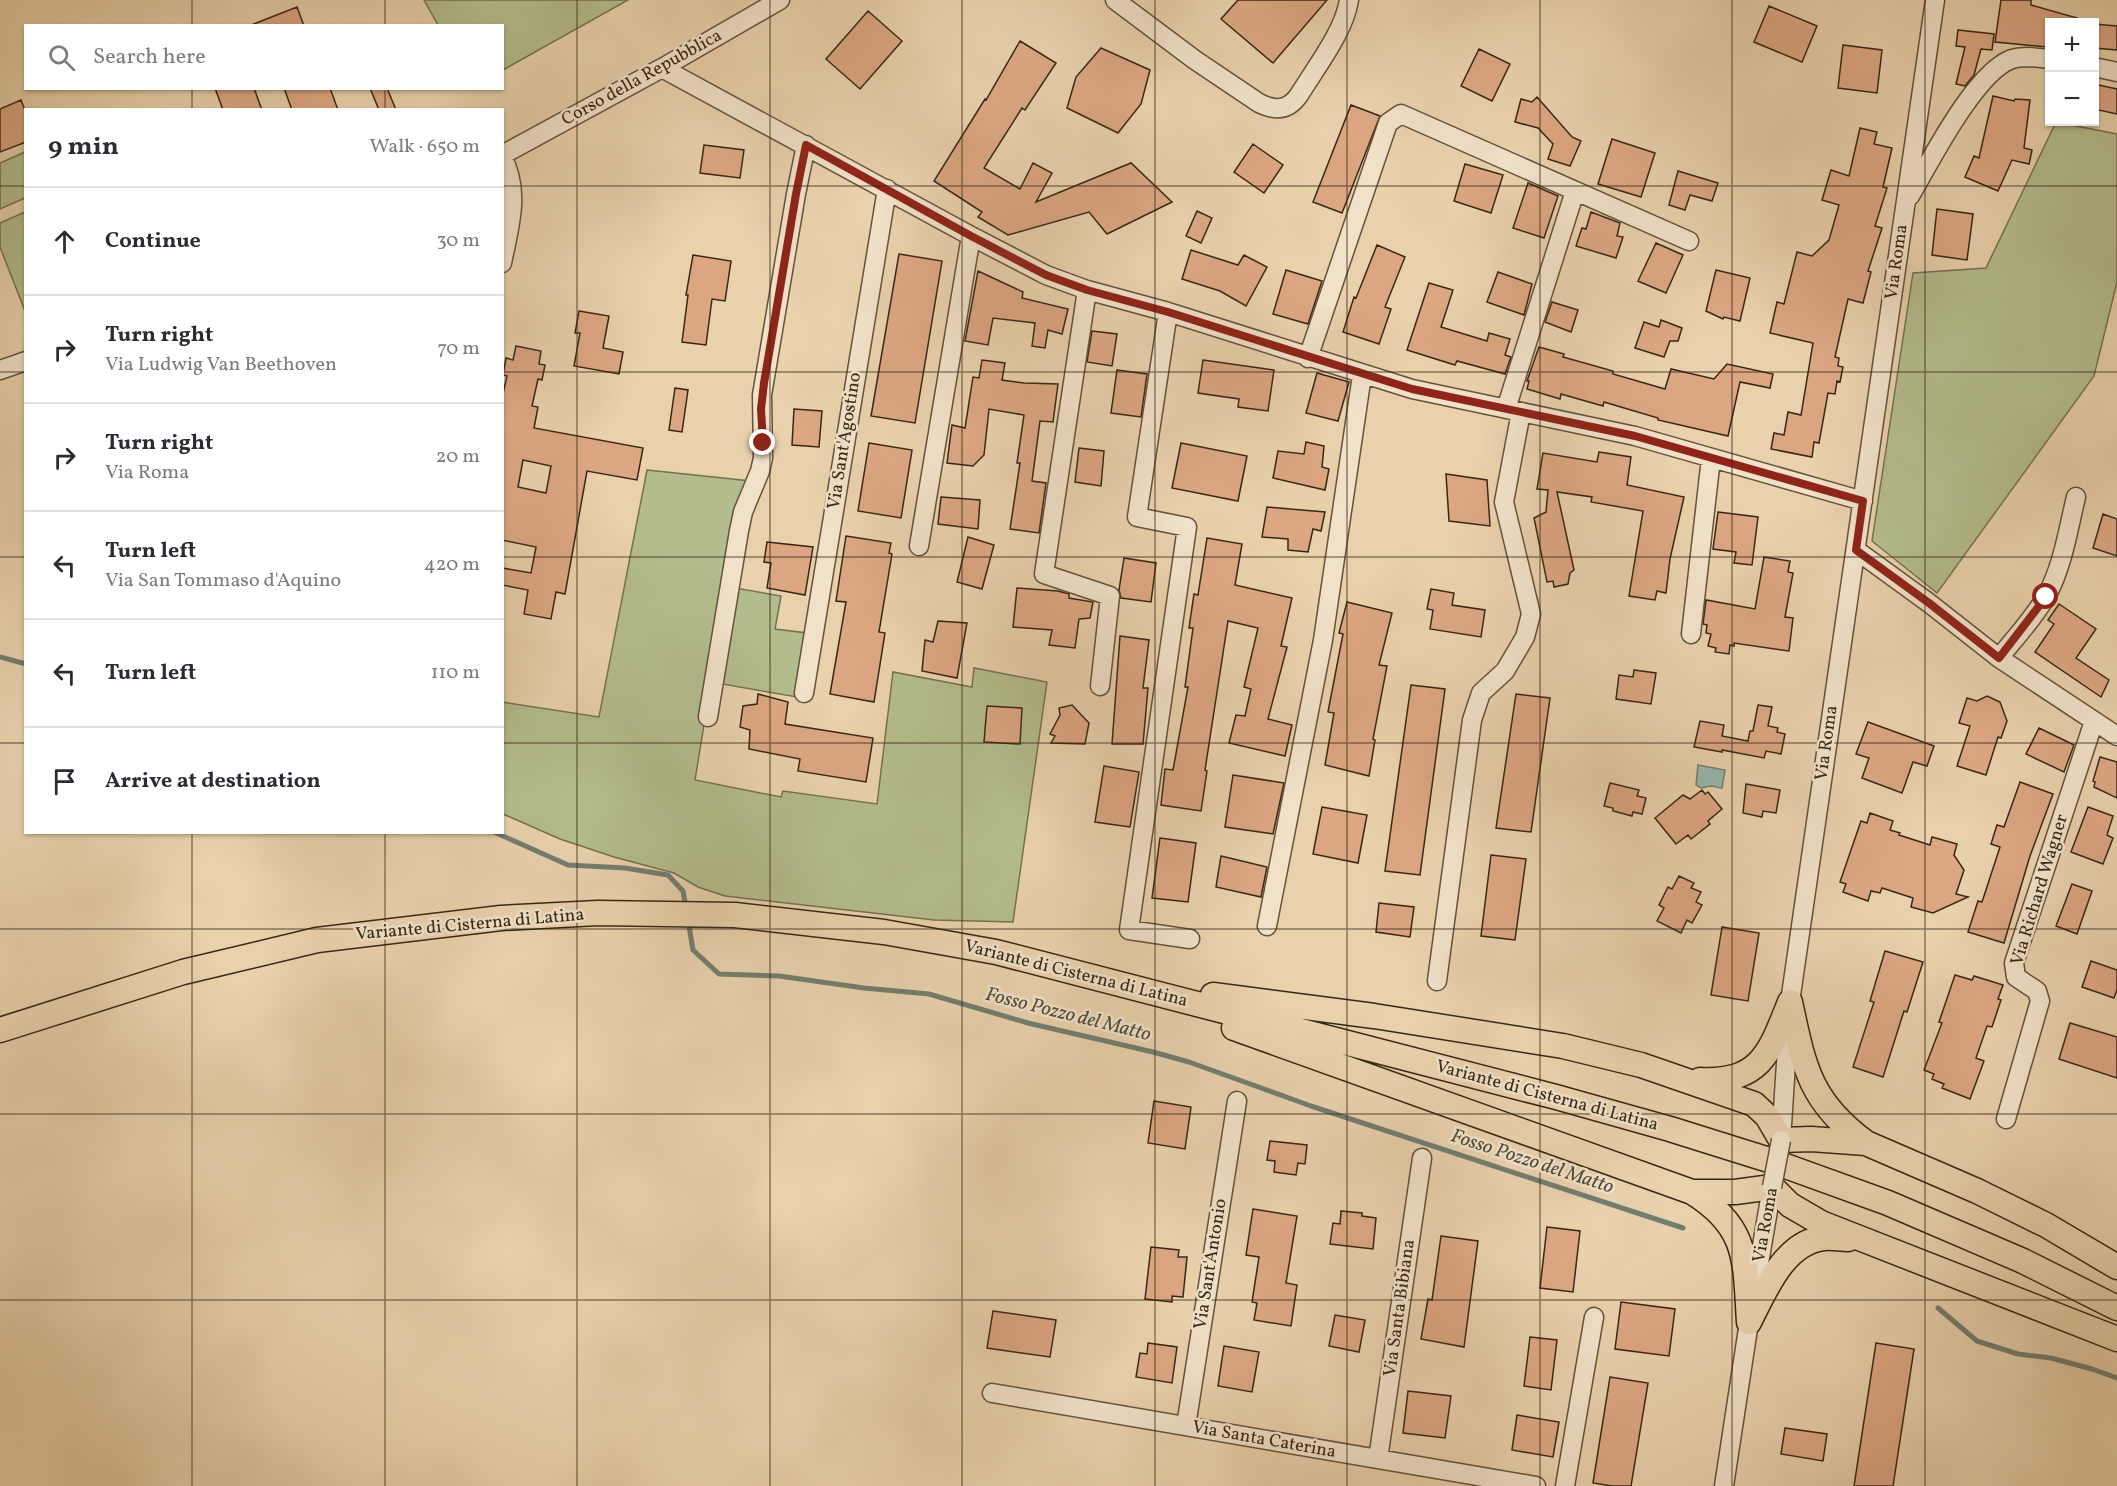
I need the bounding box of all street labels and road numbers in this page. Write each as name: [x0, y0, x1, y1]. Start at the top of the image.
street label: Corso della Repubblica: [557, 23, 727, 133]
street label: Via Roma: [1879, 223, 1915, 301]
street label: Via Sant'Agostino: [822, 371, 868, 511]
street label: Via Roma: [1809, 704, 1845, 782]
street label: Via Richard Wagner: [2005, 811, 2075, 969]
street label: Variante di Cisterna di Latina: [355, 903, 585, 947]
street label: Variante di Cisterna di Latina: [962, 934, 1190, 1014]
street label: Variante di Cisterna di Latina: [1433, 1054, 1661, 1138]
street label: Via Roma: [1747, 1185, 1785, 1265]
street label: Via Sant'Antonio: [1188, 1197, 1234, 1331]
street label: Via Santa Bibiana: [1378, 1238, 1422, 1378]
street label: Via Santa Caterina: [1190, 1415, 1338, 1465]

